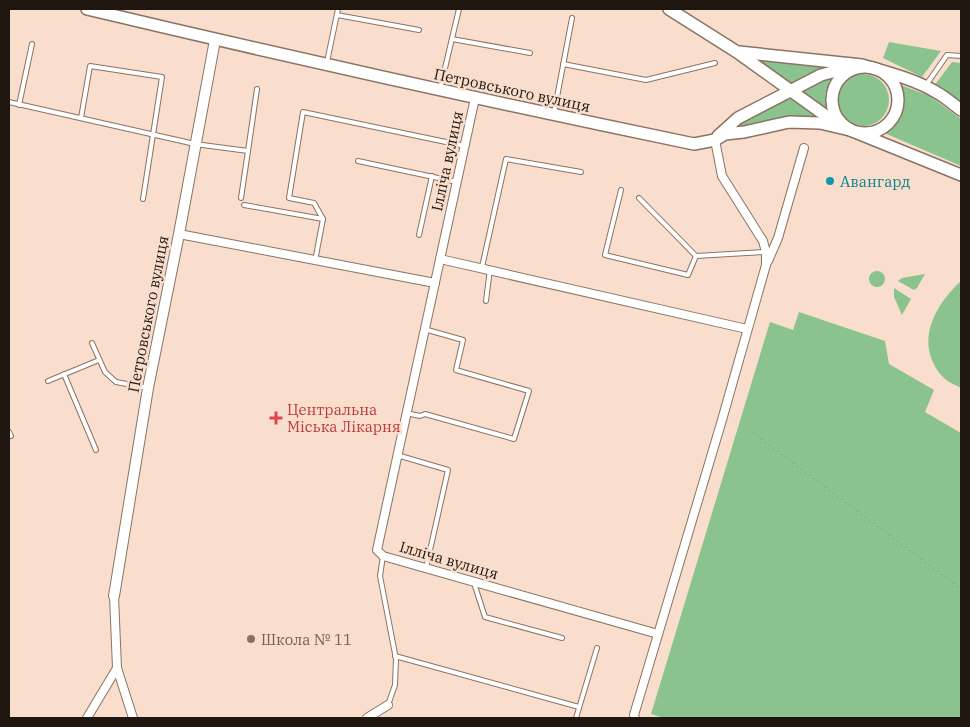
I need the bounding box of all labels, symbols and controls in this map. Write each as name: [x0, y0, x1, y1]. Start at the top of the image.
street label: Петровського вулиця: [432, 64, 592, 116]
street label: Ілліча вулиця: [427, 109, 467, 213]
place label: Авангард: [840, 172, 910, 191]
marker: Авангард: [824, 175, 836, 187]
street label: Петровського вулиця: [123, 234, 173, 394]
place label: Центральна Міська Лікарня: [287, 400, 401, 436]
marker: Центральна Міська Лікарня: [269, 411, 283, 425]
street label: Ілліча вулиця: [397, 537, 501, 583]
place label: Школа № 11: [261, 630, 352, 649]
marker: Школа № 11: [245, 633, 257, 645]

